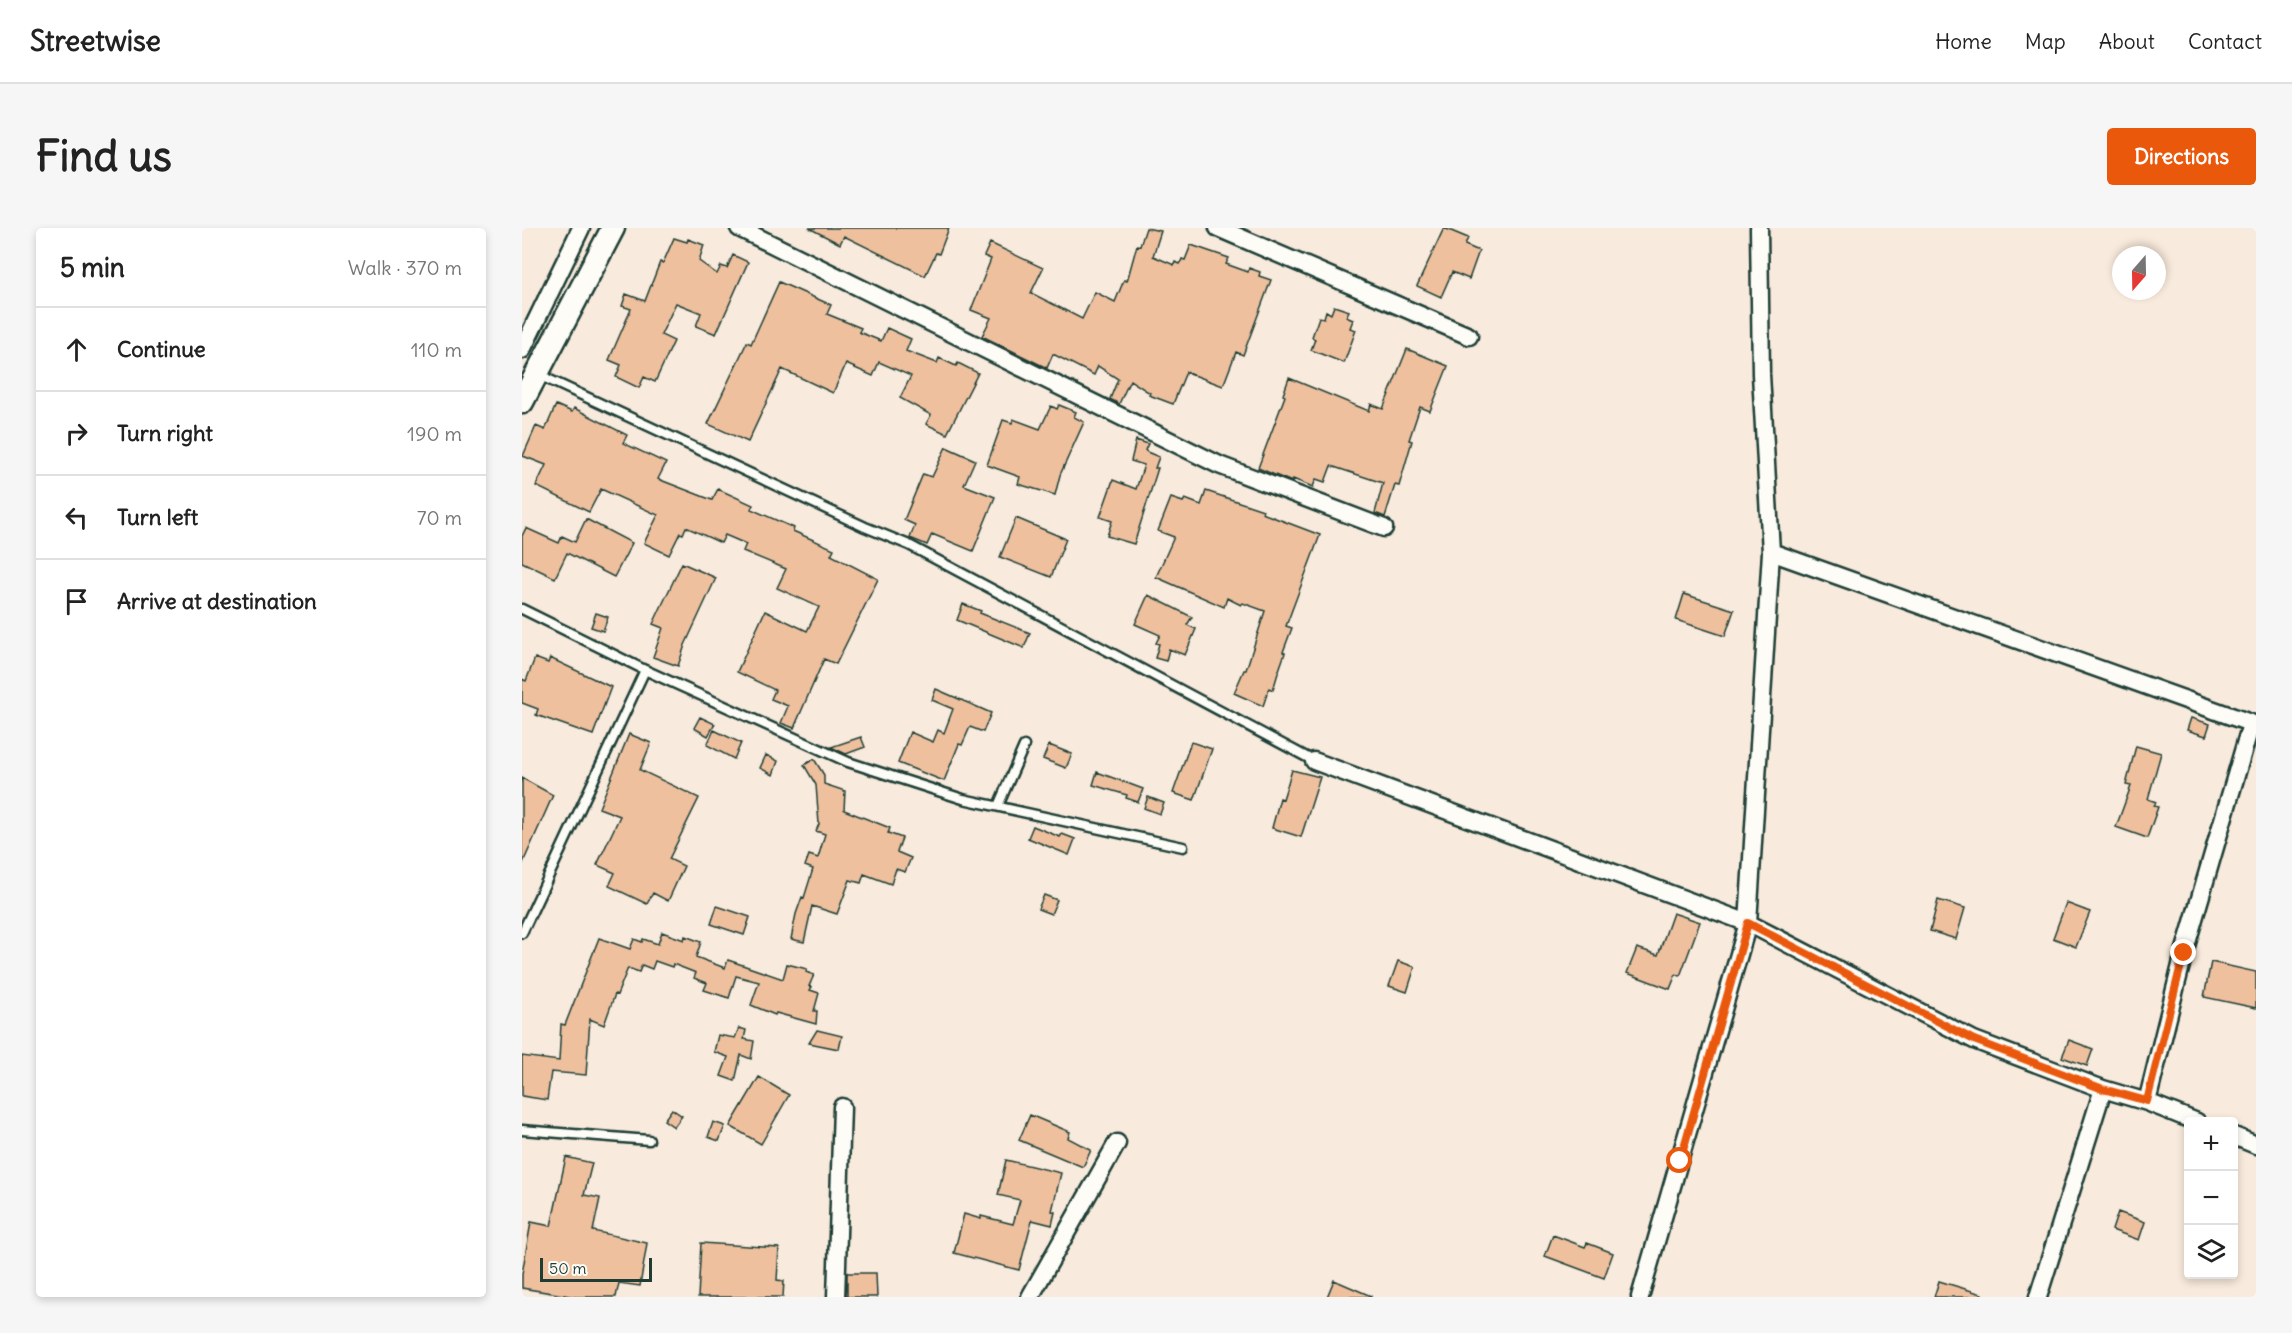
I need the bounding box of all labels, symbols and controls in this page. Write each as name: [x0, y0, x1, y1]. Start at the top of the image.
text: Streetwise: [30, 23, 161, 59]
text: Home: [1935, 28, 1992, 55]
text: Map: [2025, 28, 2066, 55]
text: About: [2099, 28, 2155, 55]
text: Contact: [2188, 28, 2262, 55]
button: Directions: [2107, 128, 2256, 185]
text: Find us: [36, 130, 172, 182]
north arrow: [2112, 246, 2166, 300]
text: 5 min: [60, 251, 125, 284]
text: Walk · 370 m: [348, 255, 462, 280]
icon: ahead: [60, 333, 93, 366]
text: Continue: [117, 335, 206, 363]
text: 110 m: [411, 337, 462, 362]
icon: right: [60, 417, 93, 450]
text: Turn right: [117, 419, 213, 447]
text: 190 m: [407, 421, 462, 446]
icon: left: [60, 501, 93, 534]
text: Turn left: [117, 503, 198, 531]
text: 70 m: [417, 505, 462, 530]
icon: arrive: [60, 585, 93, 618]
text: Arrive at destination: [117, 587, 317, 615]
route end: [2170, 939, 2196, 965]
map controls: [2184, 1117, 2238, 1279]
button: +: [2184, 1117, 2238, 1171]
route start: [1666, 1147, 1692, 1173]
button: −: [2184, 1171, 2238, 1225]
button: layers: [2184, 1225, 2238, 1279]
scale bar: [540, 1255, 652, 1282]
text: 50 m: [549, 1258, 587, 1278]

